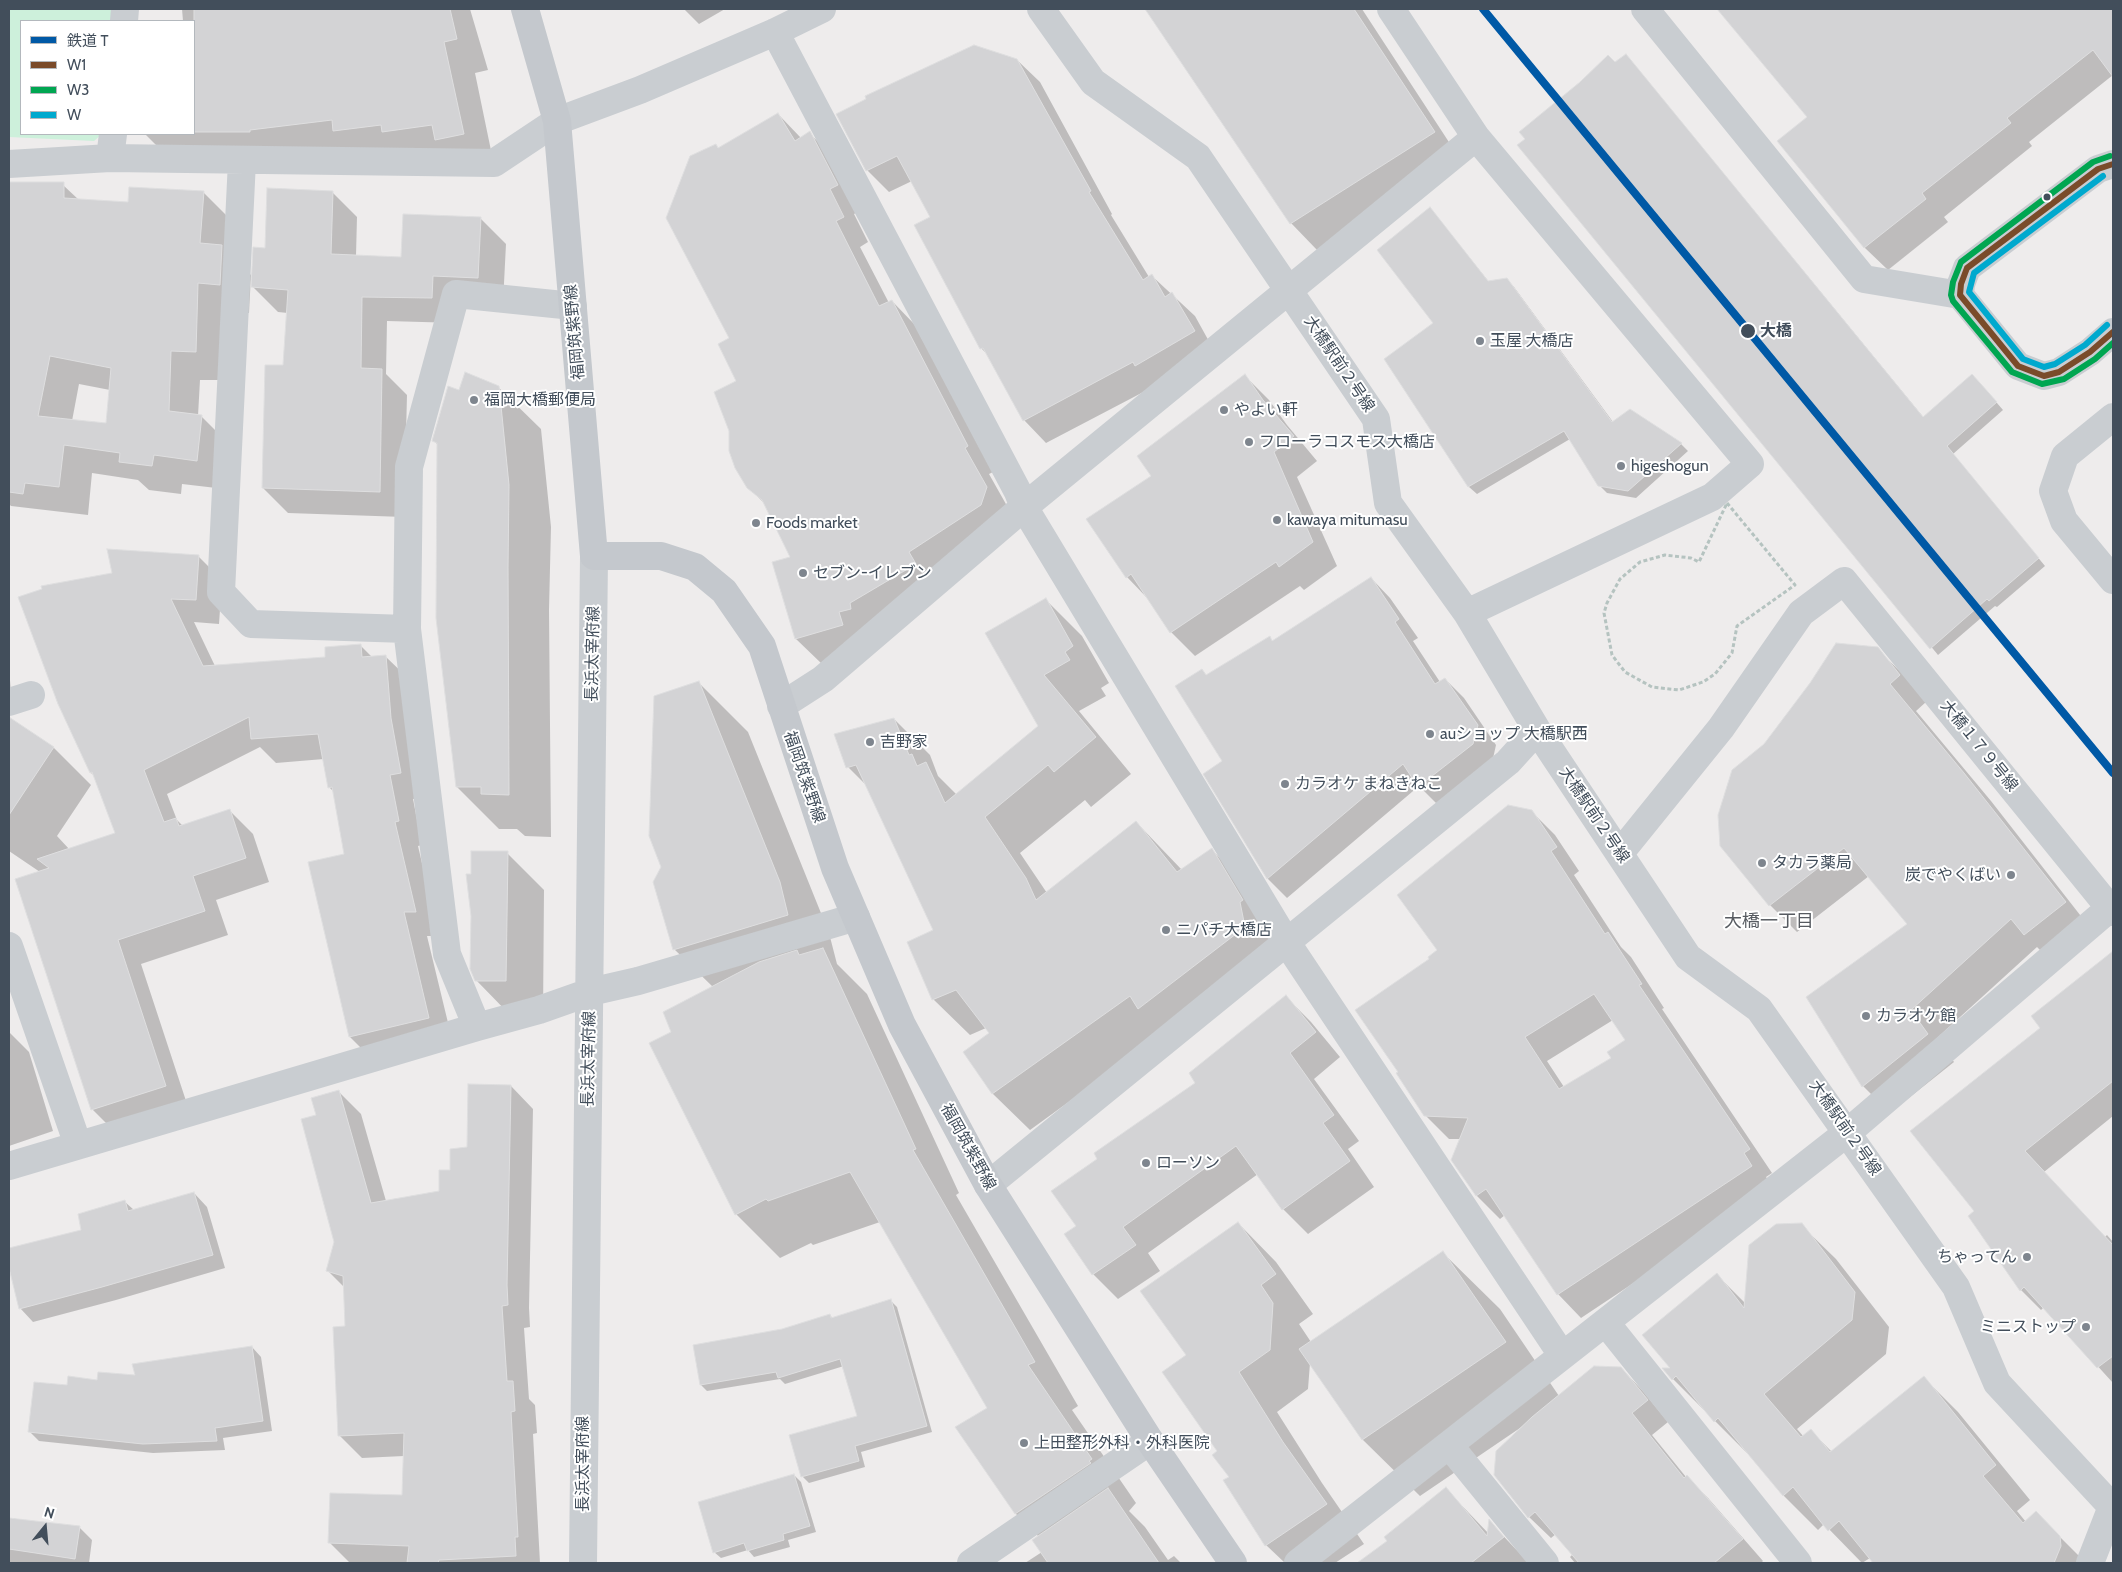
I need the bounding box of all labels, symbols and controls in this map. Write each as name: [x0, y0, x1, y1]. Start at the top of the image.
legend: [20, 20, 195, 135]
text: 鉄道 T: [67, 32, 108, 50]
text: W1: [67, 56, 86, 74]
text: W3: [67, 81, 89, 99]
text: W: [67, 106, 81, 124]
unlabelled marker: [2042, 192, 2052, 202]
street label: 福岡筑紫野線: [561, 283, 589, 381]
street label: 大橋駅前２号線: [1300, 312, 1378, 416]
place label: 大橋: [1760, 321, 1792, 341]
marker: 大橋: [1739, 322, 1757, 340]
place label: 玉屋 大橋店: [1490, 331, 1574, 351]
marker: 玉屋 大橋店: [1474, 335, 1486, 347]
place label: 福岡大橋郵便局: [484, 390, 596, 410]
marker: 福岡大橋郵便局: [468, 394, 480, 406]
place label: やよい軒: [1234, 400, 1298, 420]
marker: やよい軒: [1218, 404, 1230, 416]
place label: フローラコスモス大橋店: [1259, 432, 1435, 452]
marker: フローラコスモス大橋店: [1243, 436, 1255, 448]
place label: higeshogun: [1631, 456, 1709, 476]
marker: higeshogun: [1615, 460, 1627, 472]
place label: kawaya mitumasu: [1287, 510, 1408, 530]
place label: Foods market: [766, 513, 858, 533]
marker: kawaya mitumasu: [1271, 514, 1283, 526]
marker: Foods market: [750, 517, 762, 529]
place label: セブン-イレブン: [813, 563, 932, 583]
marker: セブン-イレブン: [797, 567, 809, 579]
street label: 長浜太宰府線: [583, 606, 603, 702]
street label: 大橋１７９号線: [1936, 696, 2022, 796]
place label: auショップ 大橋駅西: [1440, 724, 1588, 744]
street label: 福岡筑紫野線: [779, 728, 829, 826]
marker: auショップ 大橋駅西: [1424, 728, 1436, 740]
place label: 吉野家: [880, 732, 928, 752]
marker: 吉野家: [864, 736, 876, 748]
street label: 大橋駅前２号線: [1555, 763, 1633, 867]
place label: カラオケ まねきねこ: [1295, 774, 1443, 794]
marker: カラオケ まねきねこ: [1279, 778, 1291, 790]
place label: タカラ薬局: [1772, 853, 1852, 873]
marker: タカラ薬局: [1756, 857, 1768, 869]
place label: 炭でやくばい: [1905, 865, 2001, 885]
marker: 炭でやくばい: [2005, 869, 2017, 881]
district label: 大橋一丁目: [1724, 911, 1814, 933]
place label: ニパチ大橋店: [1176, 920, 1272, 940]
marker: ニパチ大橋店: [1160, 924, 1172, 936]
place label: カラオケ館: [1876, 1006, 1956, 1026]
marker: カラオケ館: [1860, 1010, 1872, 1022]
street label: 長浜太宰府線: [579, 1011, 599, 1107]
street label: 大橋駅前２号線: [1805, 1077, 1885, 1179]
street label: 福岡筑紫野線: [936, 1100, 1000, 1194]
place label: ローソン: [1156, 1153, 1220, 1173]
marker: ローソン: [1140, 1157, 1152, 1169]
place label: ちゃってん: [1937, 1247, 2017, 1267]
marker: ちゃってん: [2021, 1251, 2033, 1263]
place label: ミニストップ: [1980, 1317, 2076, 1337]
marker: ミニストップ: [2080, 1321, 2092, 1333]
street label: 長浜太宰府線: [573, 1416, 593, 1512]
place label: 上田整形外科・外科医院: [1034, 1433, 1210, 1453]
marker: 上田整形外科・外科医院: [1018, 1437, 1030, 1449]
north arrow: [20, 1502, 70, 1552]
text: N: [42, 1503, 57, 1523]

